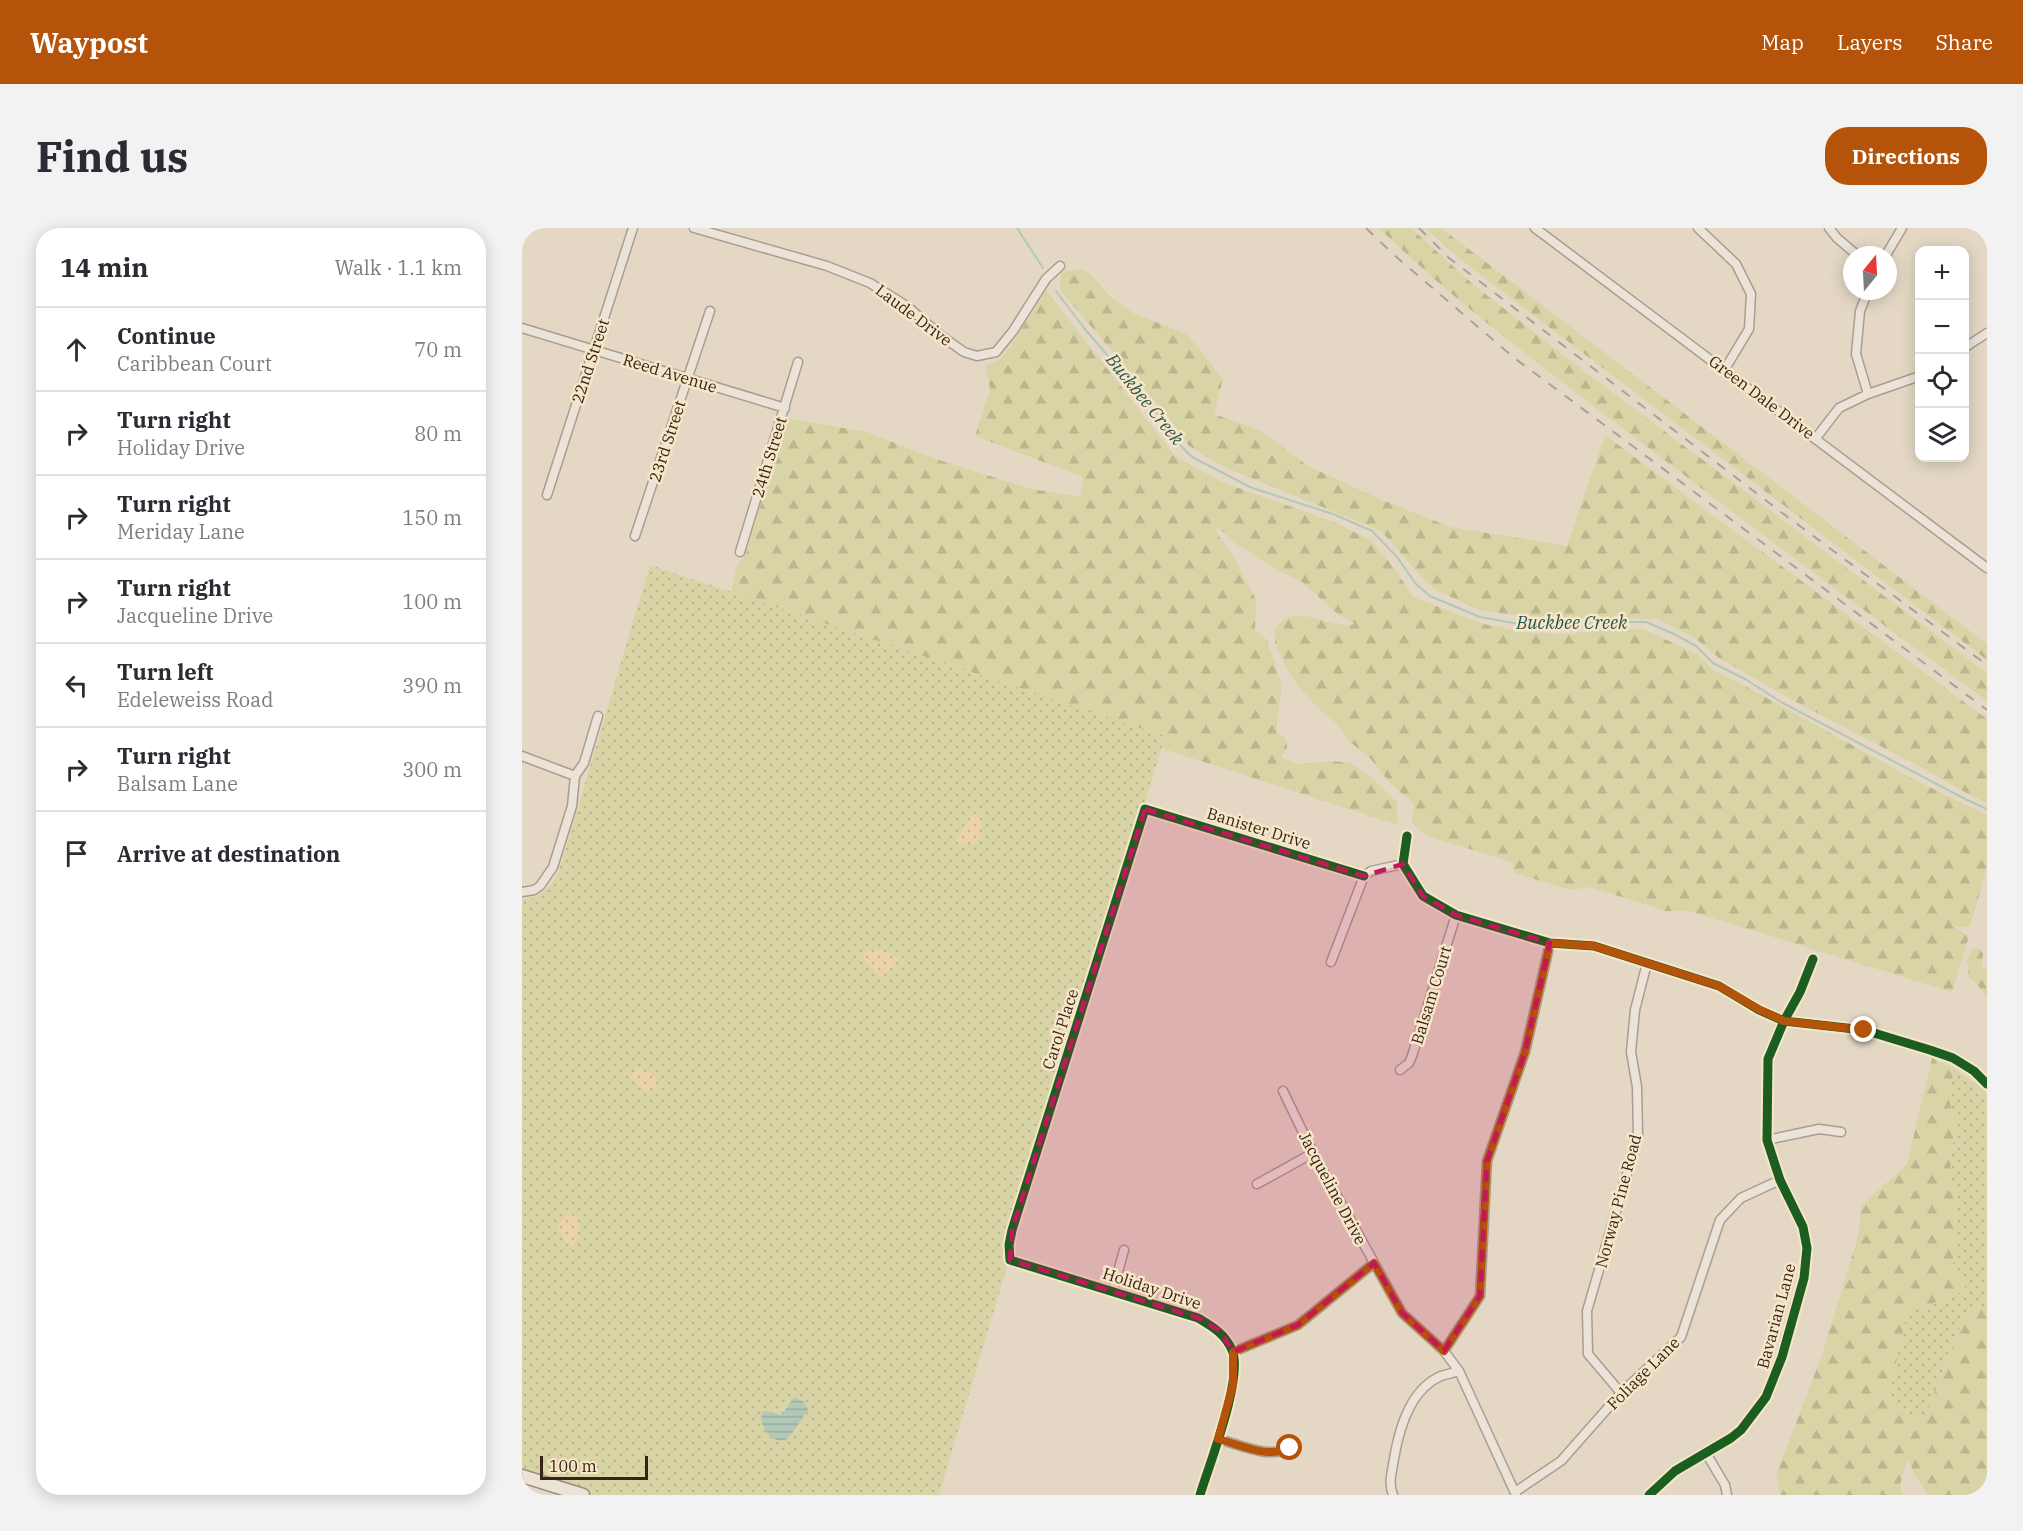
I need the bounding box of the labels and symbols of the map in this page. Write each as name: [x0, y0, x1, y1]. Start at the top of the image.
north arrow: [1843, 246, 1897, 300]
street label: Laude Drive: [872, 280, 956, 350]
street label: 22nd Street: [567, 316, 613, 406]
water label: Buckbee Creek: [1100, 348, 1189, 450]
street label: Reed Avenue: [620, 349, 720, 397]
street label: Green Dale Drive: [1705, 351, 1819, 443]
street label: 23rd Street: [644, 397, 690, 484]
street label: 24th Street: [747, 414, 791, 500]
water label: Buckbee Creek: [1515, 611, 1628, 634]
street label: Banister Drive: [1205, 803, 1313, 853]
street label: Balsam Court: [1407, 943, 1456, 1047]
street label: Carol Place: [1038, 986, 1082, 1072]
route end: [1850, 1016, 1876, 1042]
street label: Jacqueline Drive: [1295, 1128, 1371, 1248]
street label: Norway Pine Road: [1591, 1132, 1646, 1270]
street label: Bavarian Lane: [1752, 1261, 1800, 1371]
street label: Holiday Drive: [1100, 1263, 1204, 1313]
street label: Foliage Lane: [1602, 1332, 1684, 1414]
route start: [1276, 1434, 1302, 1460]
scale bar: [540, 1453, 648, 1480]

